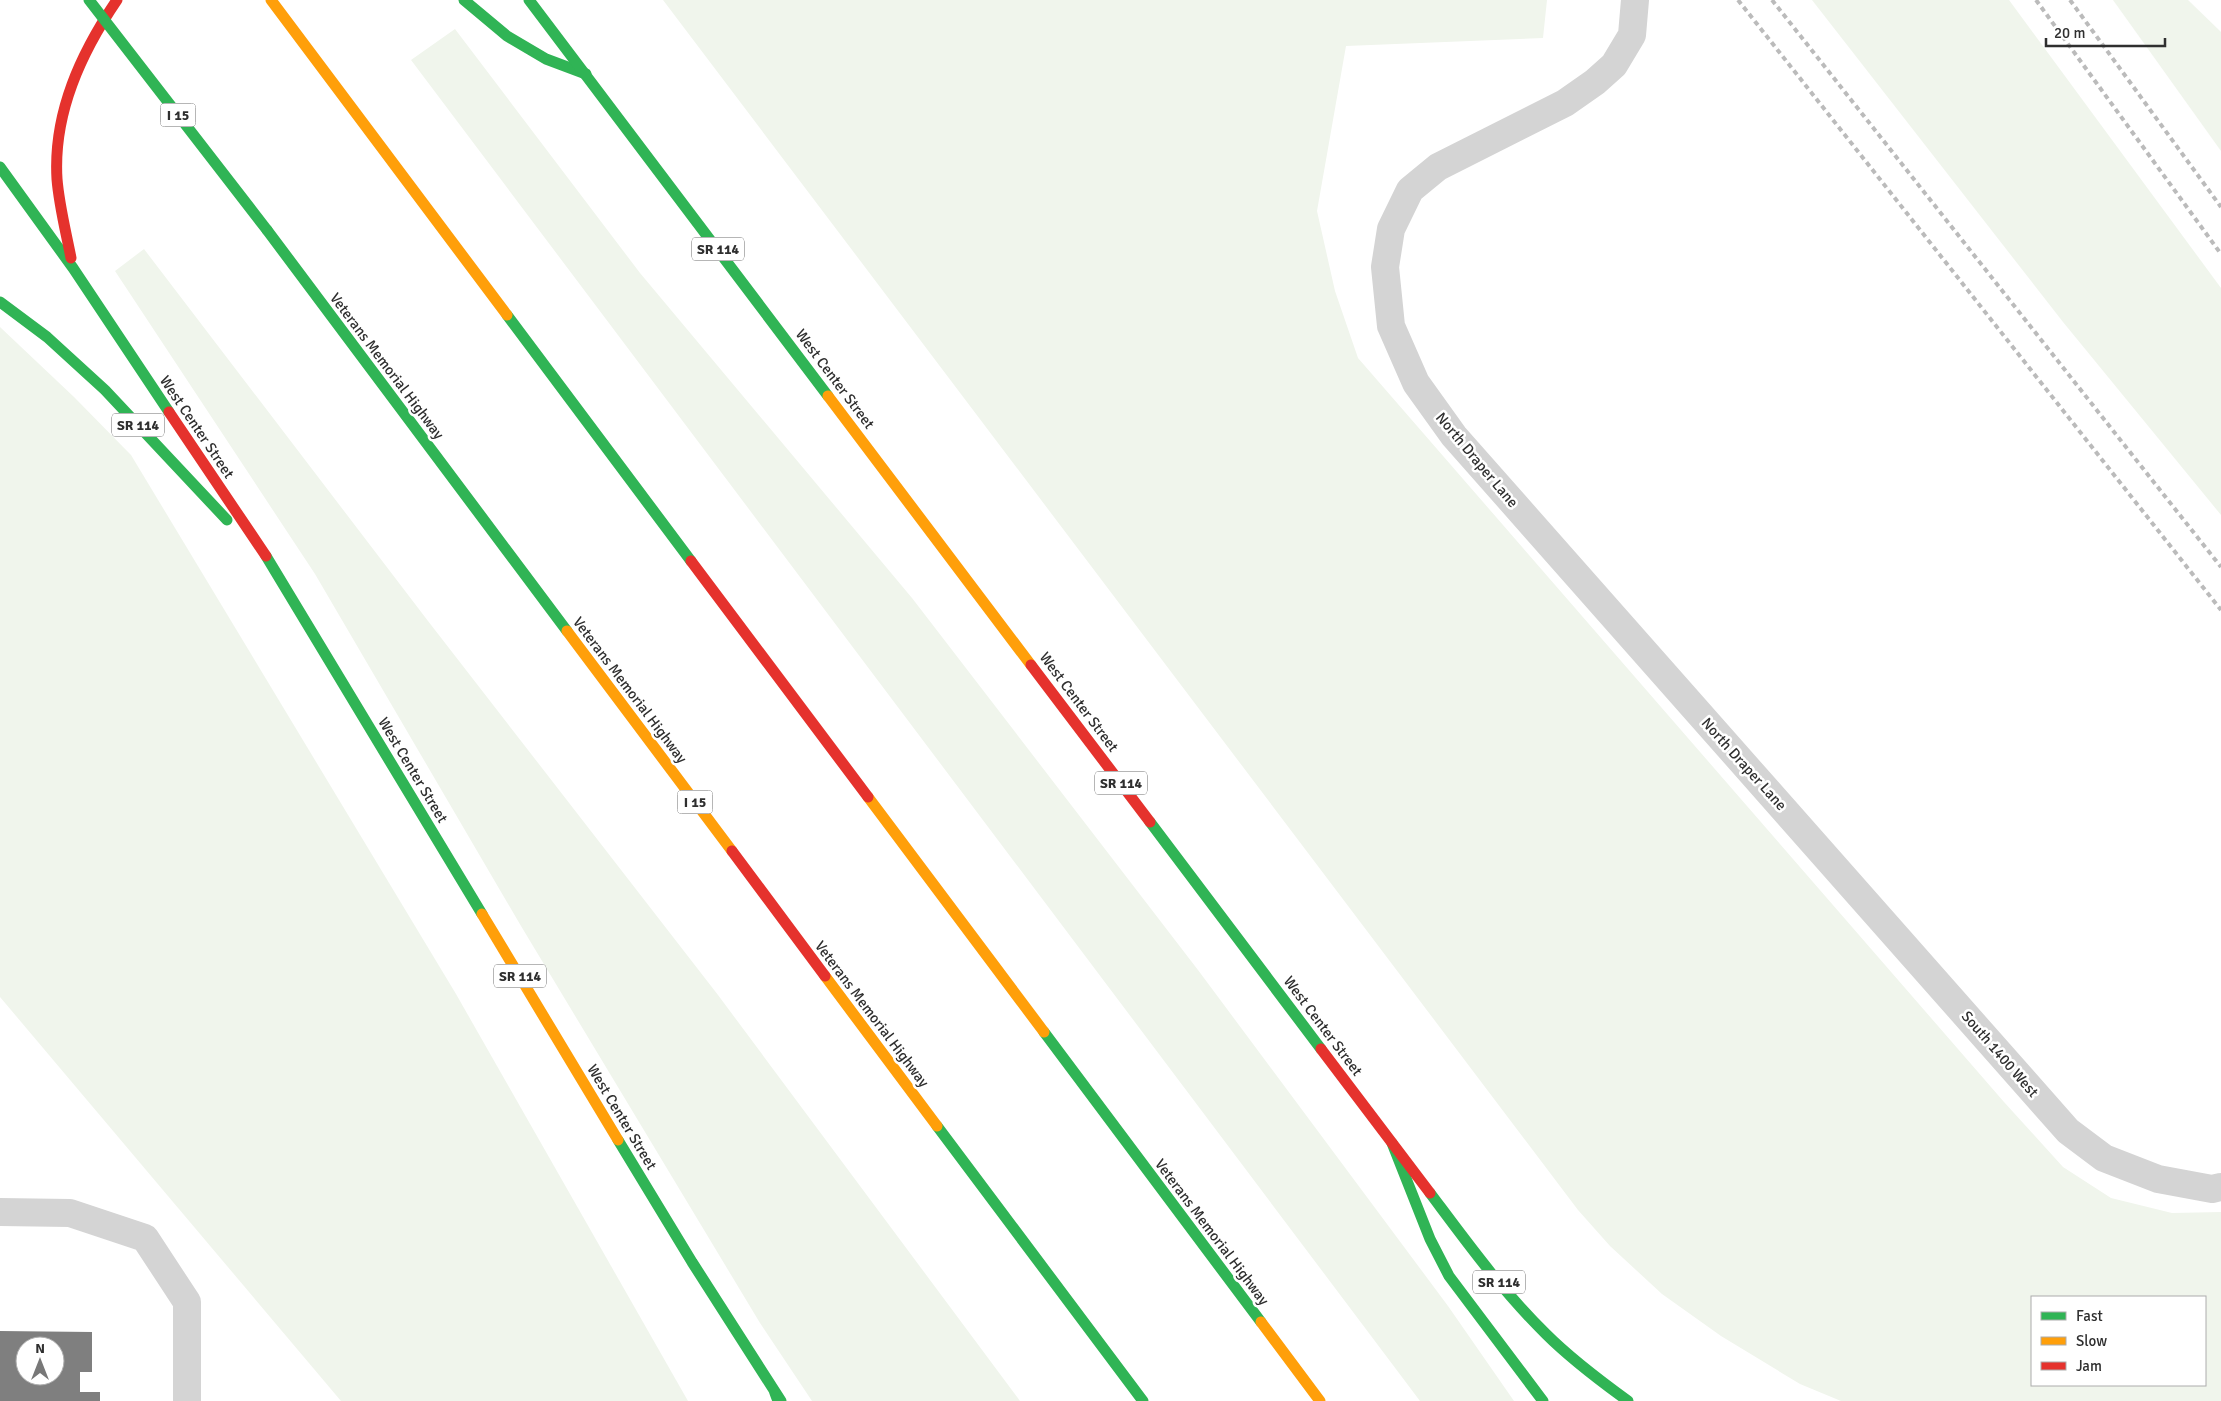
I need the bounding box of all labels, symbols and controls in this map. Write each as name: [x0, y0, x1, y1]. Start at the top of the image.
scale bar: [2046, 15, 2165, 47]
text: 20 m: [2054, 24, 2085, 42]
road number: I 15: [160, 104, 196, 126]
road number: SR 114: [692, 238, 744, 260]
street label: Veterans Memorial Highway: [326, 289, 448, 443]
street label: West Center Street: [792, 326, 878, 432]
street label: West Center Street: [156, 372, 238, 482]
street label: North Draper Lane: [1432, 409, 1522, 511]
road number: SR 114: [112, 414, 164, 436]
street label: Veterans Memorial Highway: [569, 613, 691, 767]
street label: West Center Street: [1036, 649, 1122, 755]
street label: West Center Street: [374, 714, 452, 826]
street label: North Draper Lane: [1698, 714, 1790, 814]
road number: SR 114: [1095, 771, 1147, 794]
road number: I 15: [678, 790, 712, 814]
street label: Veterans Memorial Highway: [811, 937, 933, 1091]
road number: SR 114: [494, 964, 546, 988]
street label: West Center Street: [1280, 973, 1366, 1079]
street label: South 1400 West: [1958, 1007, 2042, 1101]
street label: West Center Street: [583, 1061, 661, 1173]
street label: Veterans Memorial Highway: [1151, 1155, 1273, 1309]
road number: SR 114: [1473, 1270, 1525, 1294]
legend: [2031, 1296, 2206, 1386]
text: Fast: [2076, 1307, 2103, 1325]
text: Slow: [2076, 1332, 2107, 1350]
north arrow: [15, 1336, 65, 1386]
text: N: [35, 1340, 45, 1357]
text: Jam: [2076, 1357, 2102, 1375]

